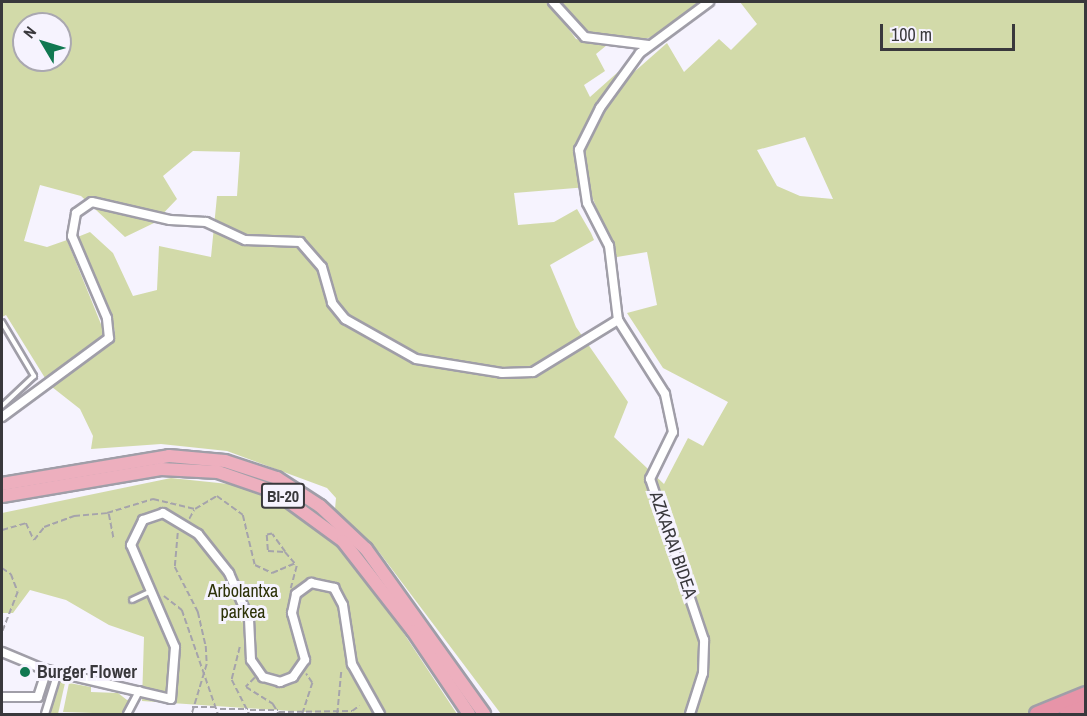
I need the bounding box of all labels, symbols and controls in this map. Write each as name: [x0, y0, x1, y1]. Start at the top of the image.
north arrow: [12, 12, 72, 72]
scale bar: [883, 12, 1018, 50]
text: N: [18, 22, 41, 43]
text: 100 m: [891, 22, 932, 47]
road number: BI-20: [260, 483, 306, 509]
street label: AZKARAI BIDEA: [645, 489, 701, 601]
park label: Arbolantxa parkea: [208, 581, 278, 624]
place label: Burger Flower: [37, 661, 137, 683]
marker: Burger Flower: [18, 665, 32, 679]

